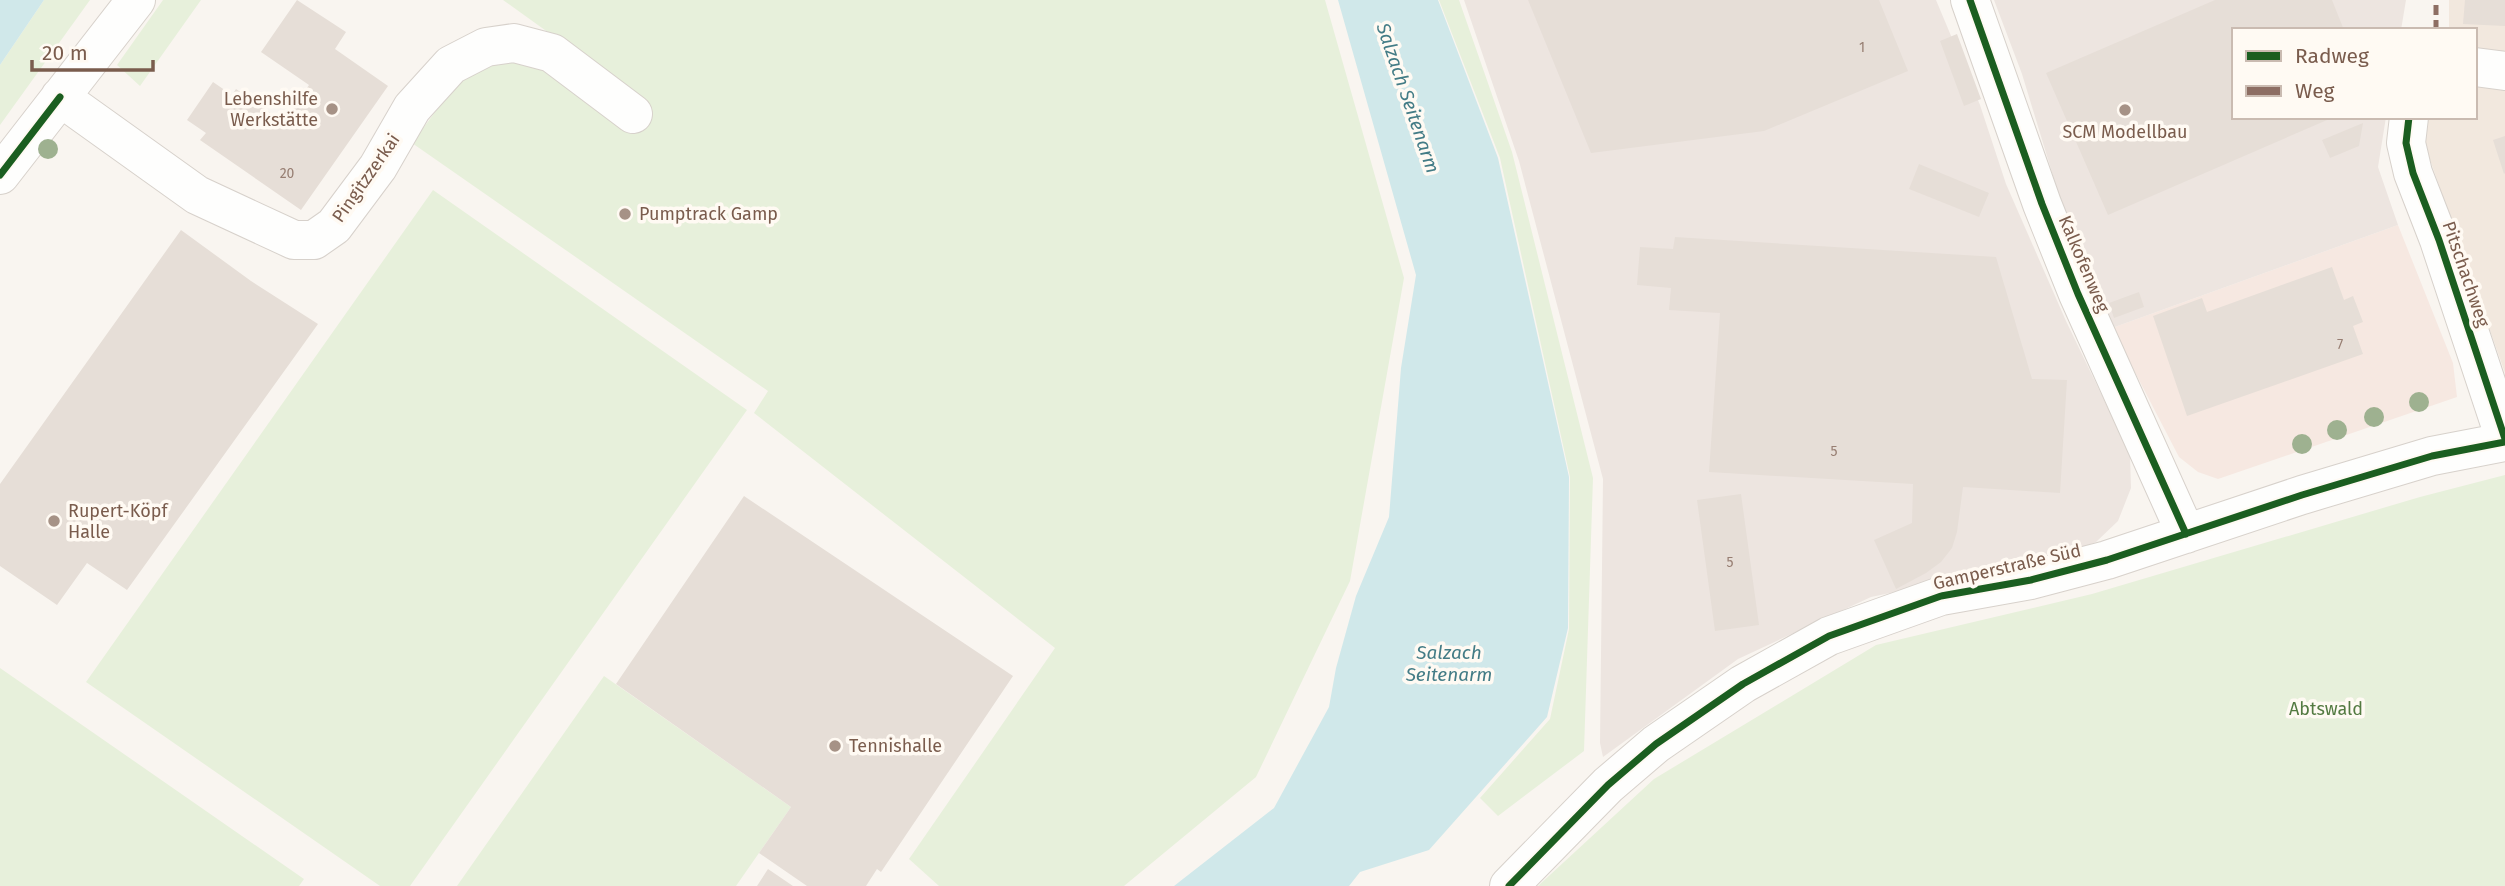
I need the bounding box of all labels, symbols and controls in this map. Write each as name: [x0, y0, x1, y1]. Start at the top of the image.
water label: Salzach Seitenarm: [1371, 19, 1444, 176]
scale bar: [32, 28, 152, 72]
legend: [2232, 28, 2477, 119]
house number: 1: [1859, 39, 1865, 56]
text: 20 m: [42, 40, 88, 66]
text: Radweg: [2295, 43, 2369, 69]
text: Weg: [2295, 78, 2335, 104]
place label: Lebenshilfe Werkstätte: [224, 88, 318, 131]
marker: Lebenshilfe Werkstätte: [324, 101, 340, 117]
marker: SCM Modellbau: [2117, 102, 2133, 118]
place label: SCM Modellbau: [2063, 121, 2188, 143]
street label: Pingitzzerkai: [327, 129, 405, 227]
house number: 20: [280, 165, 295, 182]
place label: Pumptrack Gamp: [639, 203, 778, 225]
marker: Pumptrack Gamp: [617, 206, 633, 222]
street label: Kalkofenweg: [2054, 212, 2115, 316]
street label: Pitschachweg: [2438, 218, 2495, 330]
house number: 7: [2337, 336, 2343, 353]
house number: 5: [1830, 443, 1838, 460]
place label: Rupert-Köpf Halle: [68, 500, 169, 543]
marker: Rupert-Köpf Halle: [46, 513, 62, 529]
street label: Gamperstraße Süd: [1931, 539, 2083, 595]
house number: 5: [1726, 554, 1734, 571]
water label: Salzach Seitenarm: [1405, 641, 1492, 686]
park label: Abtswald: [2289, 698, 2363, 720]
place label: Tennishalle: [849, 735, 942, 757]
marker: Tennishalle: [827, 738, 843, 754]

